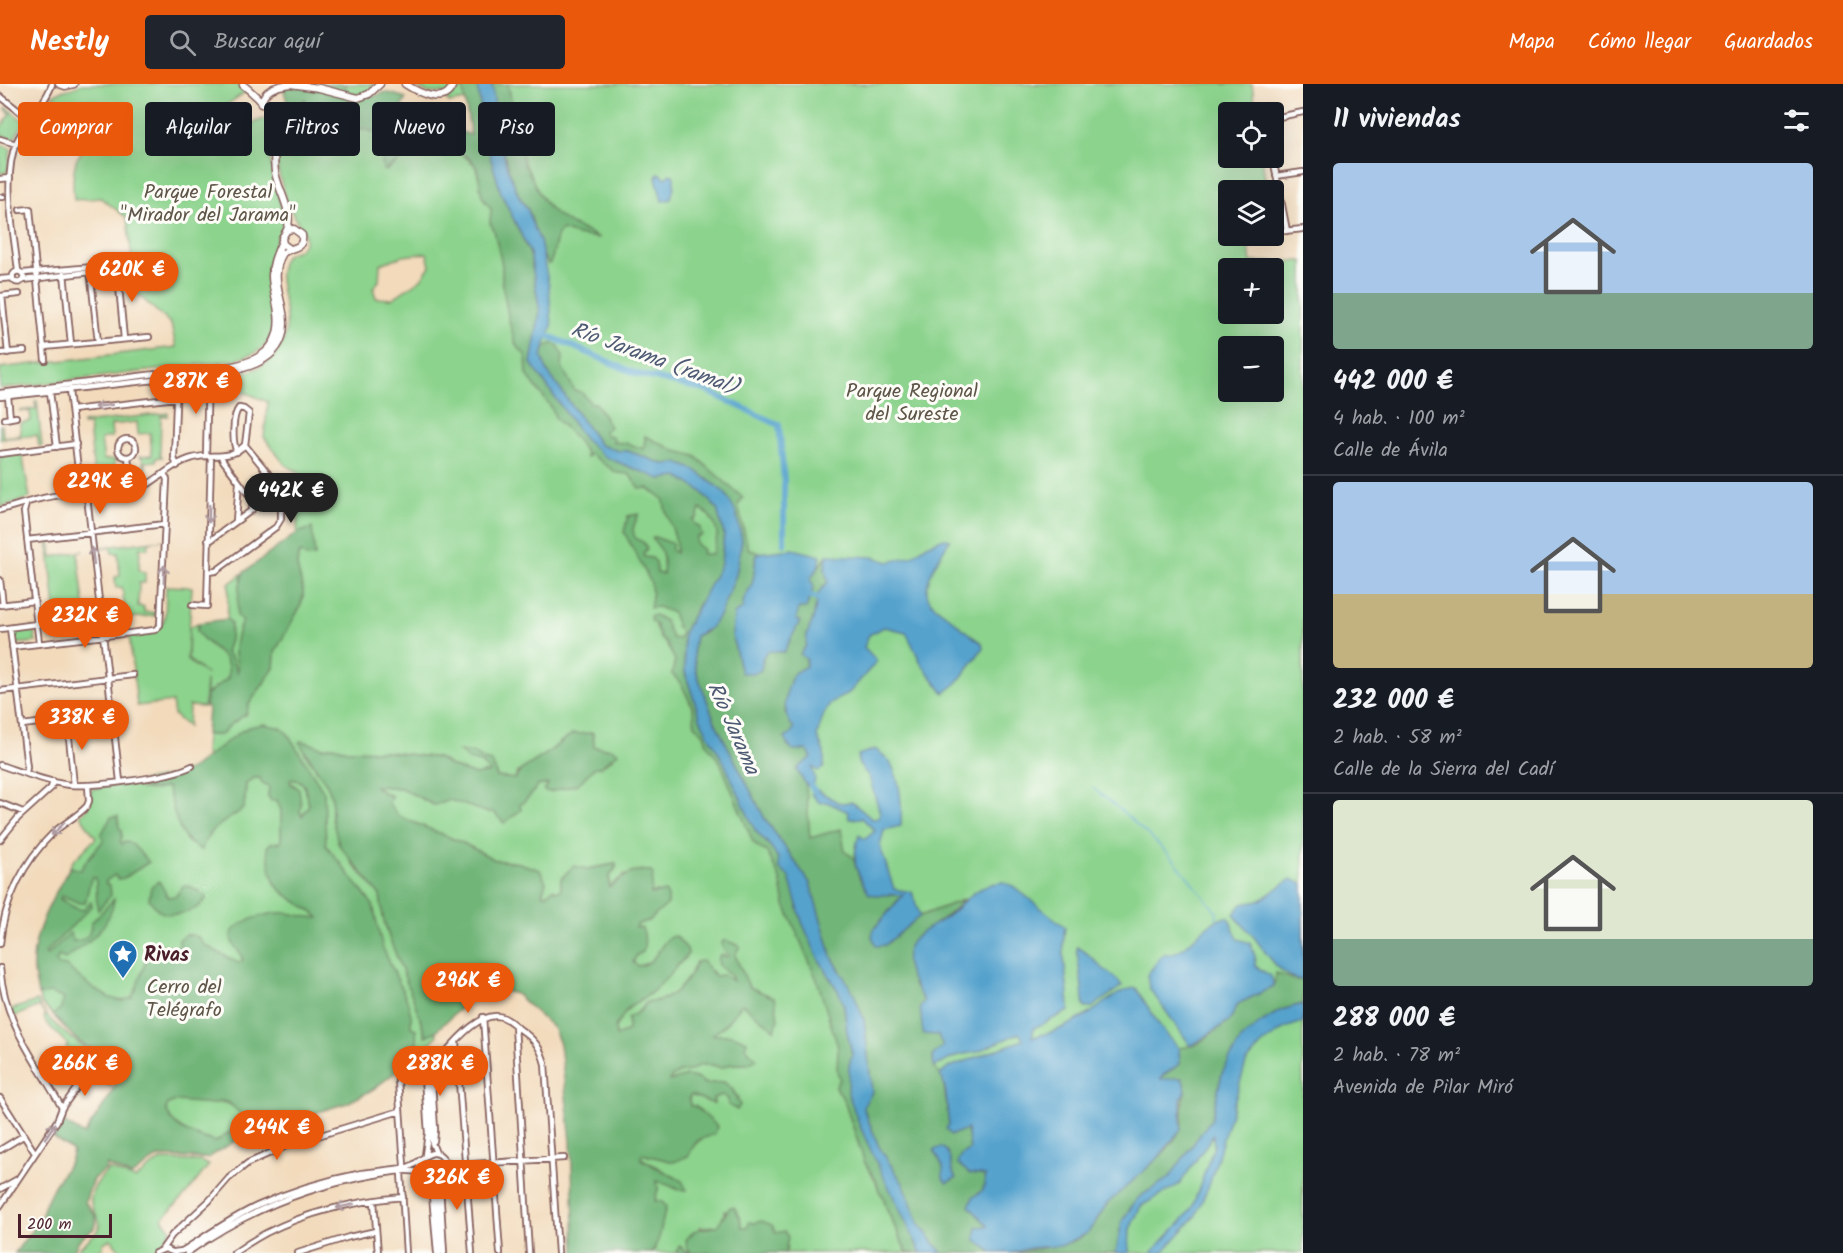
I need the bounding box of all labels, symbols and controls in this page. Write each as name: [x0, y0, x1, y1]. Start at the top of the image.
search box: [145, 15, 565, 69]
text: Nestly: [30, 20, 109, 65]
text: Buscar aquí: [214, 25, 321, 60]
icon: search: [166, 26, 199, 59]
text: Mapa: [1508, 26, 1555, 59]
text: Cómo llegar: [1588, 26, 1691, 59]
text: Guardados: [1724, 26, 1813, 59]
text: 11 viviendas: [1333, 99, 1461, 141]
chip: Comprar: [18, 102, 133, 156]
chip: Alquilar: [145, 102, 252, 156]
chip: Filtros: [264, 102, 360, 156]
chip: Nuevo: [372, 102, 466, 156]
chip: Piso: [478, 102, 555, 156]
map controls: [1218, 102, 1284, 402]
button: locate: [1218, 102, 1284, 168]
icon: filters: [1780, 104, 1813, 137]
park label: Parque Forestal "Mirador del Jarama": [120, 177, 296, 232]
button: layers: [1218, 180, 1284, 246]
icon: home: [1519, 202, 1627, 310]
pin: 620K €: [83, 252, 181, 303]
text: 620K €: [99, 255, 165, 287]
button: +: [1218, 258, 1284, 324]
water label: Río Jarama (ramal): [566, 314, 745, 406]
button: −: [1218, 336, 1284, 402]
text: 442 000 €: [1333, 361, 1453, 403]
pin: 287K €: [147, 364, 245, 415]
text: 287K €: [163, 367, 229, 399]
park label: Parque Regional del Sureste: [846, 376, 978, 431]
one-way arrow: [94, 401, 114, 412]
text: 4 hab. · 100 m²: [1333, 403, 1465, 435]
text: Calle de Ávila: [1333, 435, 1448, 467]
pin: 229K €: [51, 464, 149, 515]
text: 229K €: [67, 467, 133, 499]
pin: 442K €: [242, 473, 340, 524]
text: 442K €: [258, 476, 324, 508]
one-way arrow: [203, 504, 214, 524]
icon: home: [1519, 521, 1627, 629]
one-way arrow: [87, 547, 98, 567]
one-way arrow: [158, 565, 169, 585]
pin: 232K €: [36, 598, 134, 649]
text: 232K €: [52, 601, 118, 633]
water label: Río Jarama: [698, 677, 768, 781]
text: 232 000 €: [1333, 680, 1454, 722]
pin: 338K €: [33, 700, 131, 751]
text: 338K €: [49, 703, 115, 735]
text: 2 hab. · 58 m²: [1333, 722, 1462, 754]
text: Calle de la Sierra del Cadí: [1333, 754, 1554, 786]
one-way arrow: [50, 822, 65, 837]
icon: home: [1519, 839, 1627, 947]
place icon: Rivas: [107, 938, 139, 980]
place label: Rivas: [144, 940, 190, 972]
pin: 296K €: [419, 963, 517, 1014]
text: 296K €: [435, 966, 501, 998]
park label: Cerro del Telégrafo: [146, 972, 222, 1027]
text: 288 000 €: [1333, 998, 1455, 1040]
text: 2 hab. · 78 m²: [1333, 1040, 1460, 1072]
pin: 266K €: [36, 1046, 134, 1097]
pin: 288K €: [391, 1046, 489, 1097]
text: 266K €: [52, 1049, 118, 1081]
text: 288K €: [406, 1049, 474, 1081]
text: Avenida de Pilar Miró: [1333, 1072, 1513, 1104]
pin: 244K €: [228, 1110, 326, 1161]
text: 244K €: [244, 1113, 310, 1145]
one-way arrow: [44, 1124, 56, 1140]
pin: 326K €: [408, 1160, 506, 1211]
text: 326K €: [424, 1163, 490, 1195]
one-way arrow: [336, 1201, 355, 1213]
scale bar: [18, 1211, 112, 1238]
text: 200 m: [27, 1212, 71, 1237]

